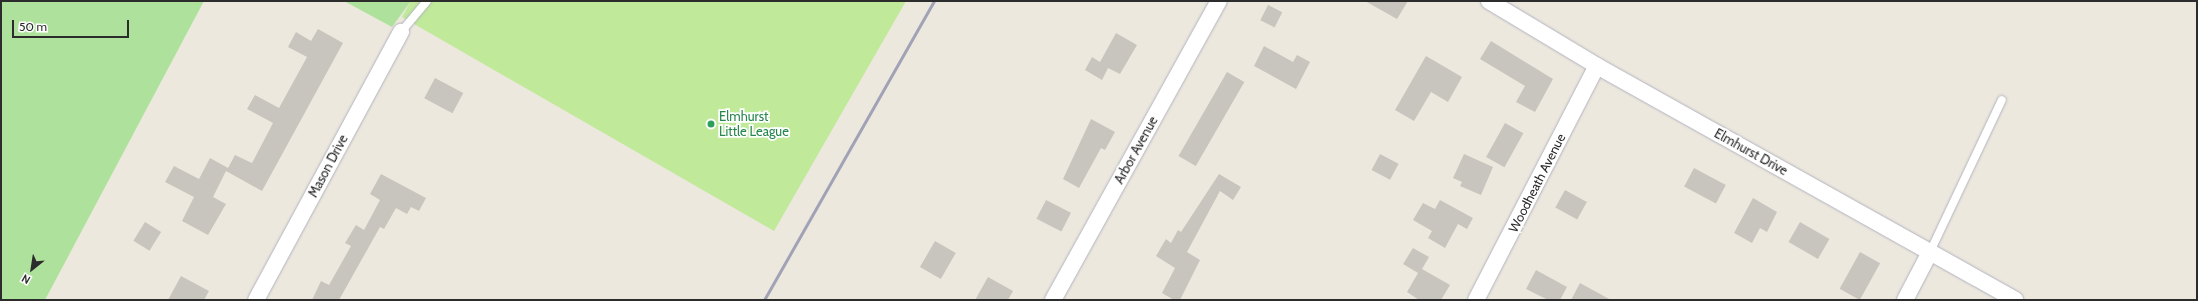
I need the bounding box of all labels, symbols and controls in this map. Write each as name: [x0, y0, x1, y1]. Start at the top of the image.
scale bar: [14, 12, 131, 38]
text: 50 m: [19, 19, 47, 34]
place label: Elmhurst Little League: [719, 109, 789, 140]
street label: Arbor Avenue: [1111, 114, 1161, 186]
marker: Elmhurst Little League: [706, 119, 716, 129]
street label: Elmhurst Drive: [1712, 125, 1790, 179]
street label: Woodheath Avenue: [1505, 131, 1569, 235]
street label: Mason Drive: [305, 132, 351, 200]
north arrow: [12, 249, 52, 289]
text: N: [19, 271, 33, 287]

